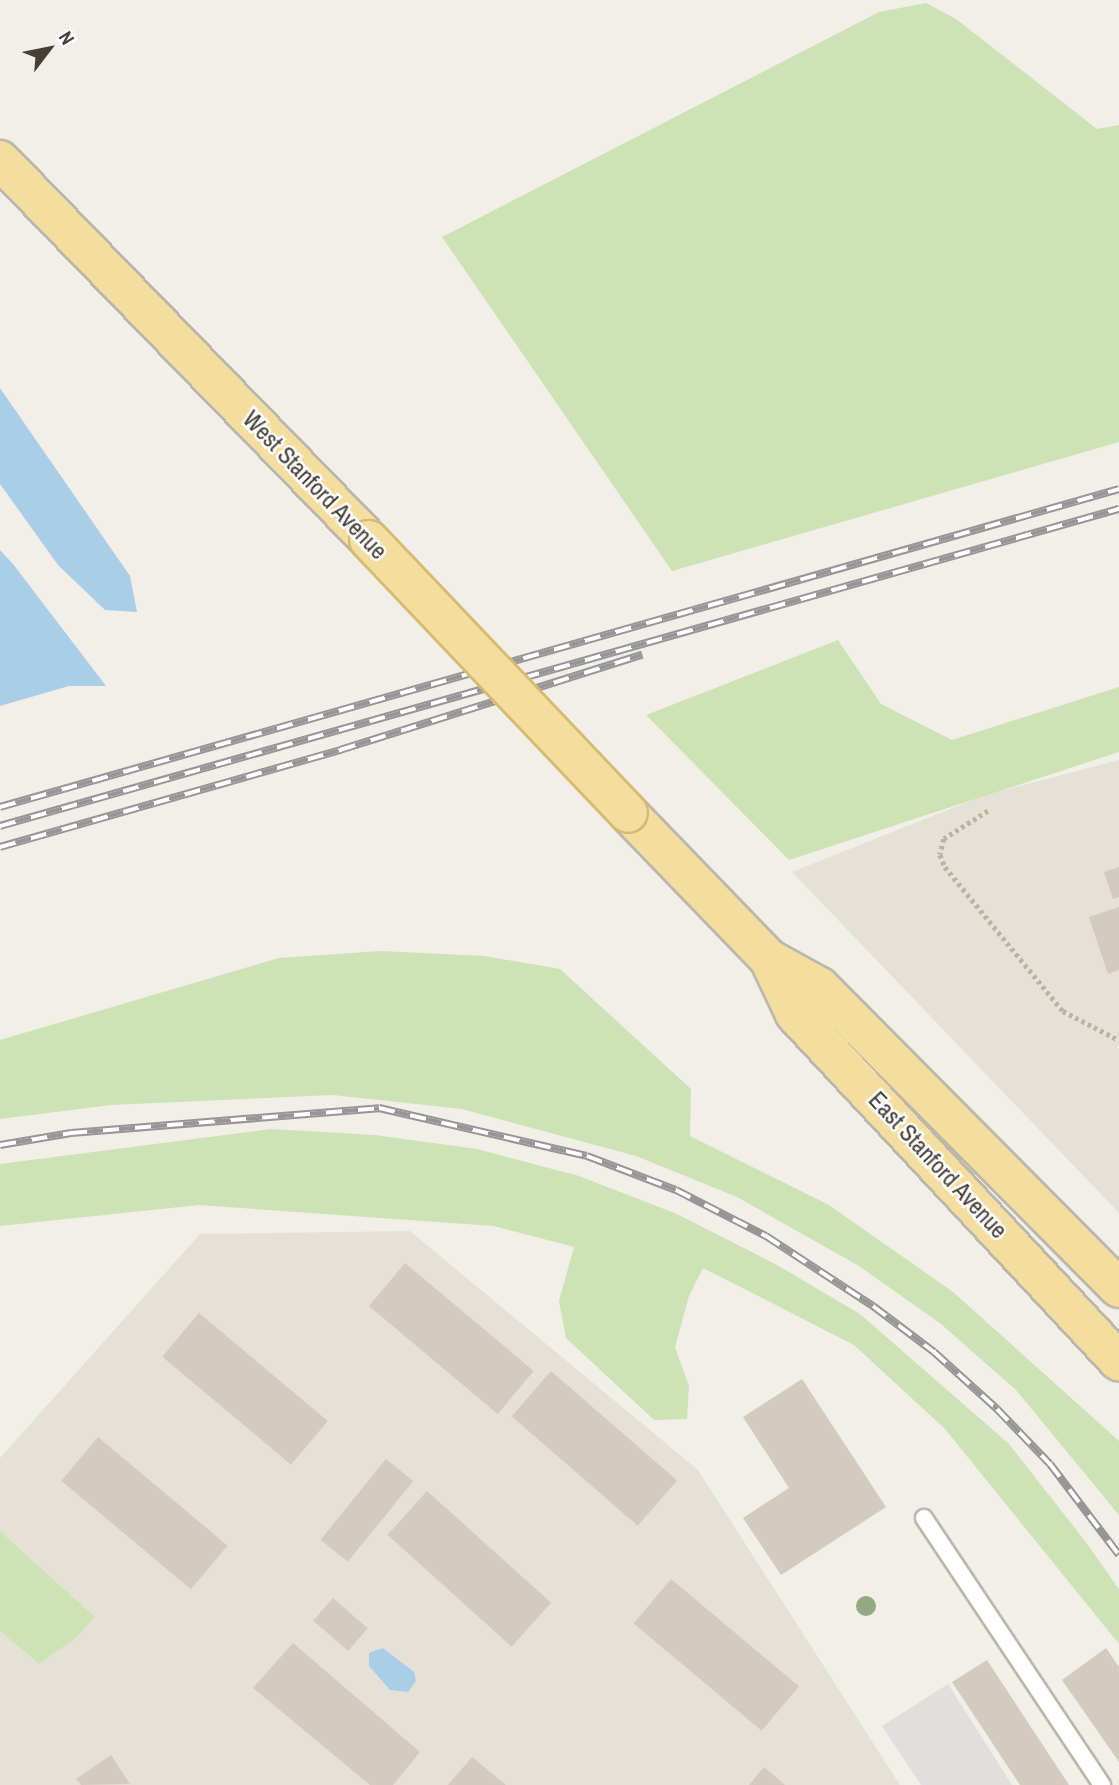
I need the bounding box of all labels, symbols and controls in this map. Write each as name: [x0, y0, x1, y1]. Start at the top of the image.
north arrow: [14, 14, 84, 84]
text: N: [53, 26, 81, 50]
street label: West Stanford Avenue: [236, 404, 394, 566]
street label: East Stanford Avenue: [862, 1085, 1014, 1245]

